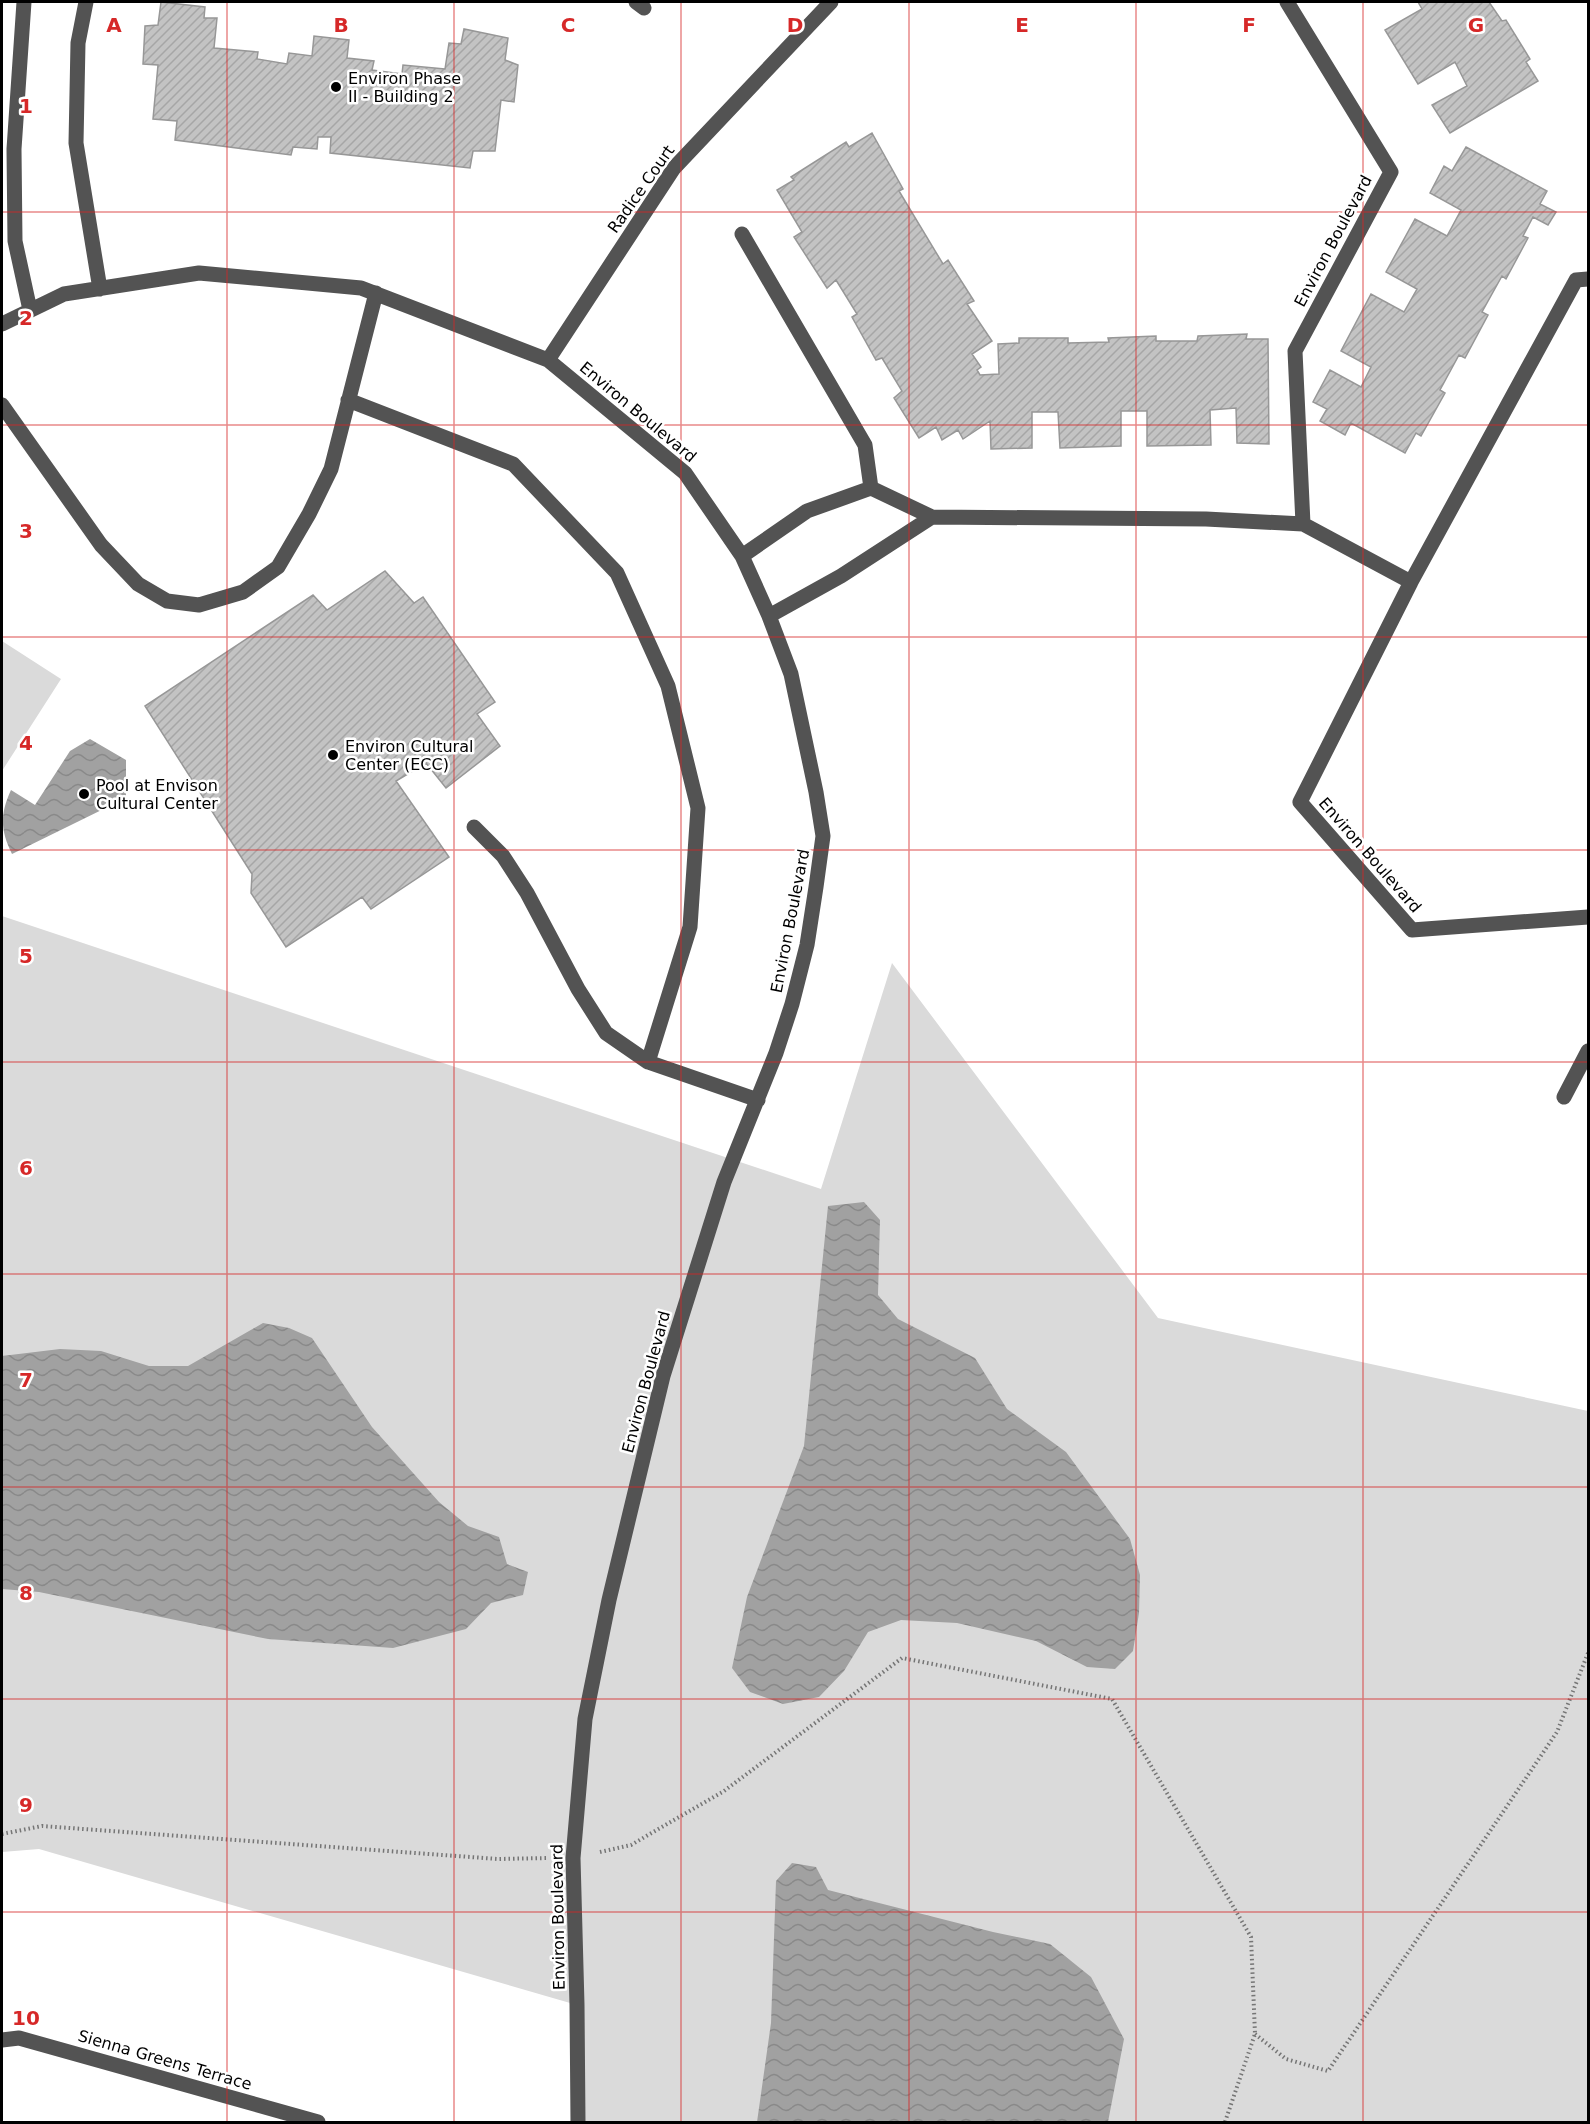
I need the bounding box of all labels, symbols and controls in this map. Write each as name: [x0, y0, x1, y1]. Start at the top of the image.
text: A: [106, 13, 122, 37]
text: B: [333, 13, 349, 37]
text: C: [561, 13, 575, 37]
text: D: [787, 13, 803, 37]
text: E: [1015, 13, 1029, 37]
text: F: [1242, 13, 1256, 37]
text: G: [1468, 13, 1484, 37]
place label: Environ Phase II - Building 2: [348, 69, 461, 106]
marker: Environ Phase II - Building 2: [329, 80, 343, 94]
text: 1: [19, 94, 33, 118]
street label: Radice Court: [604, 141, 678, 237]
street label: Environ Boulevard: [1290, 172, 1376, 310]
text: 2: [19, 306, 33, 330]
street label: Environ Boulevard: [576, 358, 700, 466]
text: 3: [19, 519, 33, 543]
text: 4: [19, 731, 33, 755]
place label: Environ Cultural Center (ECC): [345, 737, 473, 774]
marker: Environ Cultural Center (ECC): [326, 748, 340, 762]
place label: Pool at Envison Cultural Center: [96, 776, 218, 813]
marker: Pool at Envison Cultural Center: [77, 787, 91, 801]
street label: Environ Boulevard: [1315, 794, 1425, 916]
street label: Environ Boulevard: [767, 847, 813, 995]
text: 5: [19, 944, 33, 968]
text: 6: [19, 1156, 33, 1180]
street label: Environ Boulevard: [618, 1309, 674, 1455]
text: 7: [19, 1368, 33, 1392]
text: 8: [19, 1581, 33, 1605]
text: 9: [19, 1793, 33, 1817]
street label: Environ Boulevard: [547, 1844, 569, 1990]
text: 10: [12, 2006, 40, 2030]
street label: Sienna Greens Terrace: [76, 2026, 254, 2094]

